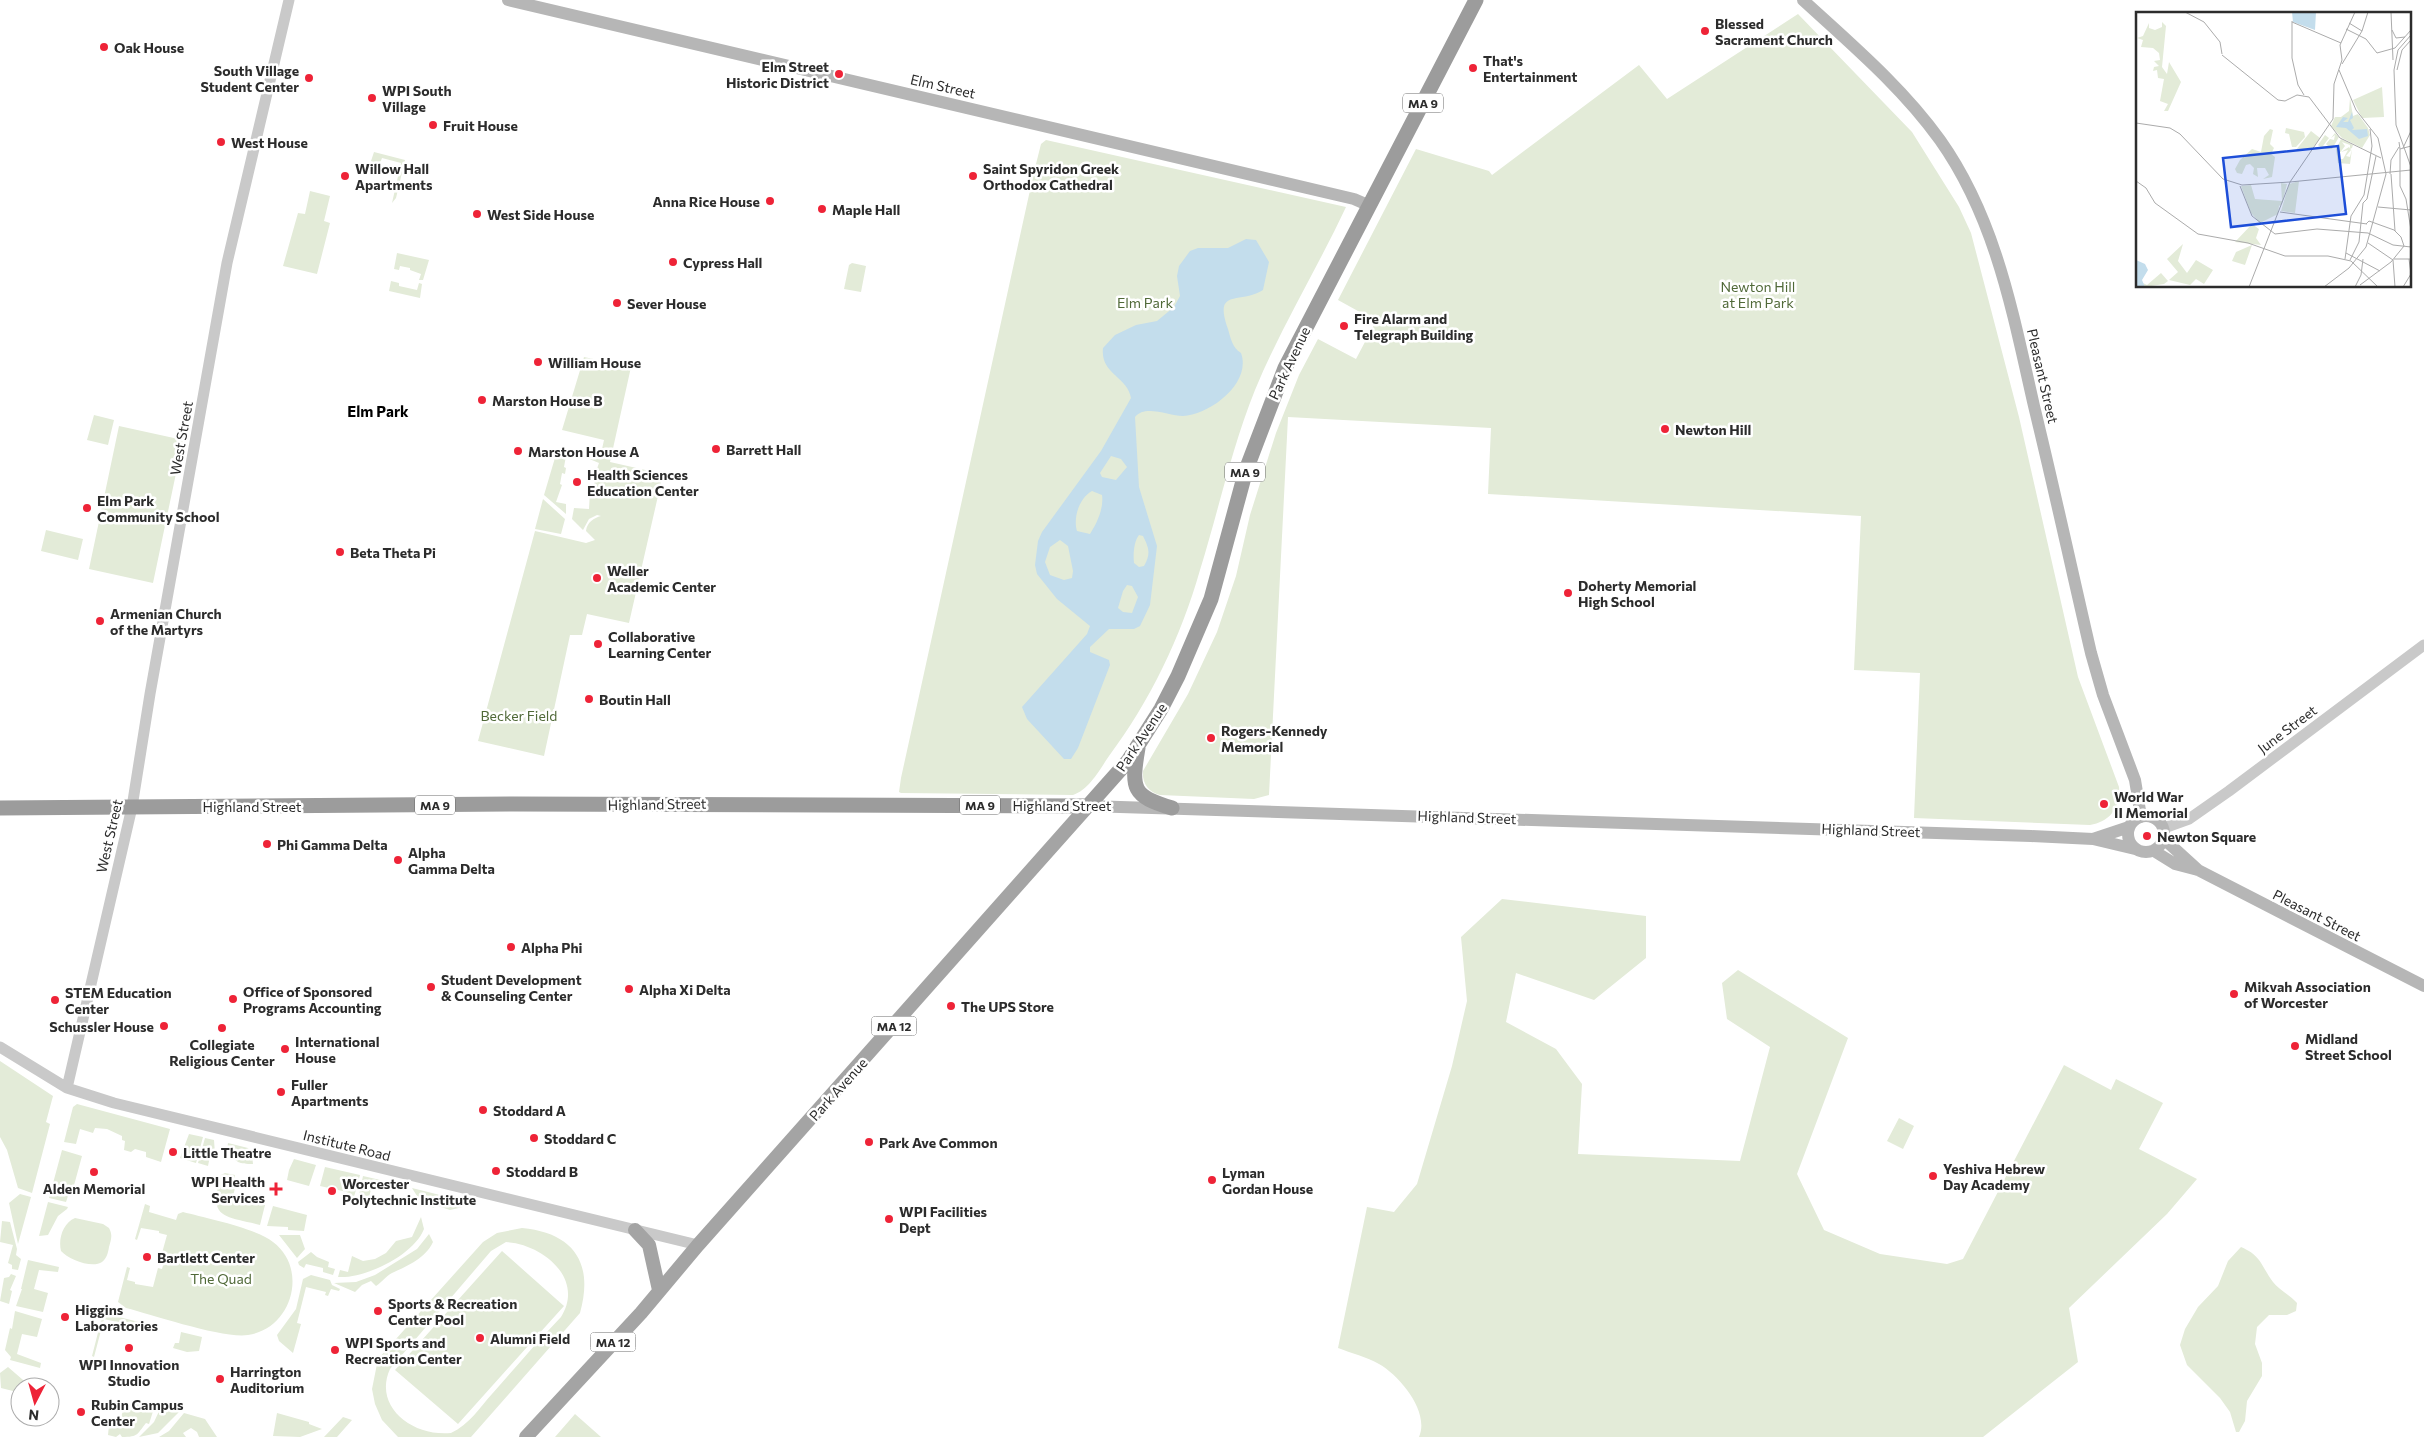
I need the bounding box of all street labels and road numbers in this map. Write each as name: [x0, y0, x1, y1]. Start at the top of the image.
street label: Elm Street: [909, 70, 977, 102]
road number: MA 9: [1403, 94, 1443, 112]
street label: Park Avenue: [1265, 324, 1313, 402]
street label: Pleasant Street: [2024, 327, 2062, 425]
street label: West Street: [166, 399, 196, 476]
road number: MA 9: [1225, 462, 1265, 482]
street label: Park Avenue: [1112, 700, 1170, 774]
street label: June Street: [2254, 701, 2320, 757]
street label: Highland Street: [607, 795, 707, 813]
road number: MA 9: [415, 796, 455, 814]
road number: MA 9: [960, 796, 1000, 814]
street label: West Street: [92, 797, 126, 874]
street label: Highland Street: [1013, 797, 1112, 814]
street label: Highland Street: [203, 798, 302, 815]
street label: Highland Street: [1417, 807, 1517, 827]
street label: Highland Street: [1821, 820, 1921, 840]
street label: Pleasant Street: [2270, 885, 2364, 945]
road number: MA 12: [872, 1016, 916, 1036]
street label: Park Avenue: [805, 1054, 871, 1124]
street label: Institute Road: [301, 1126, 393, 1164]
road number: MA 12: [590, 1332, 636, 1351]

